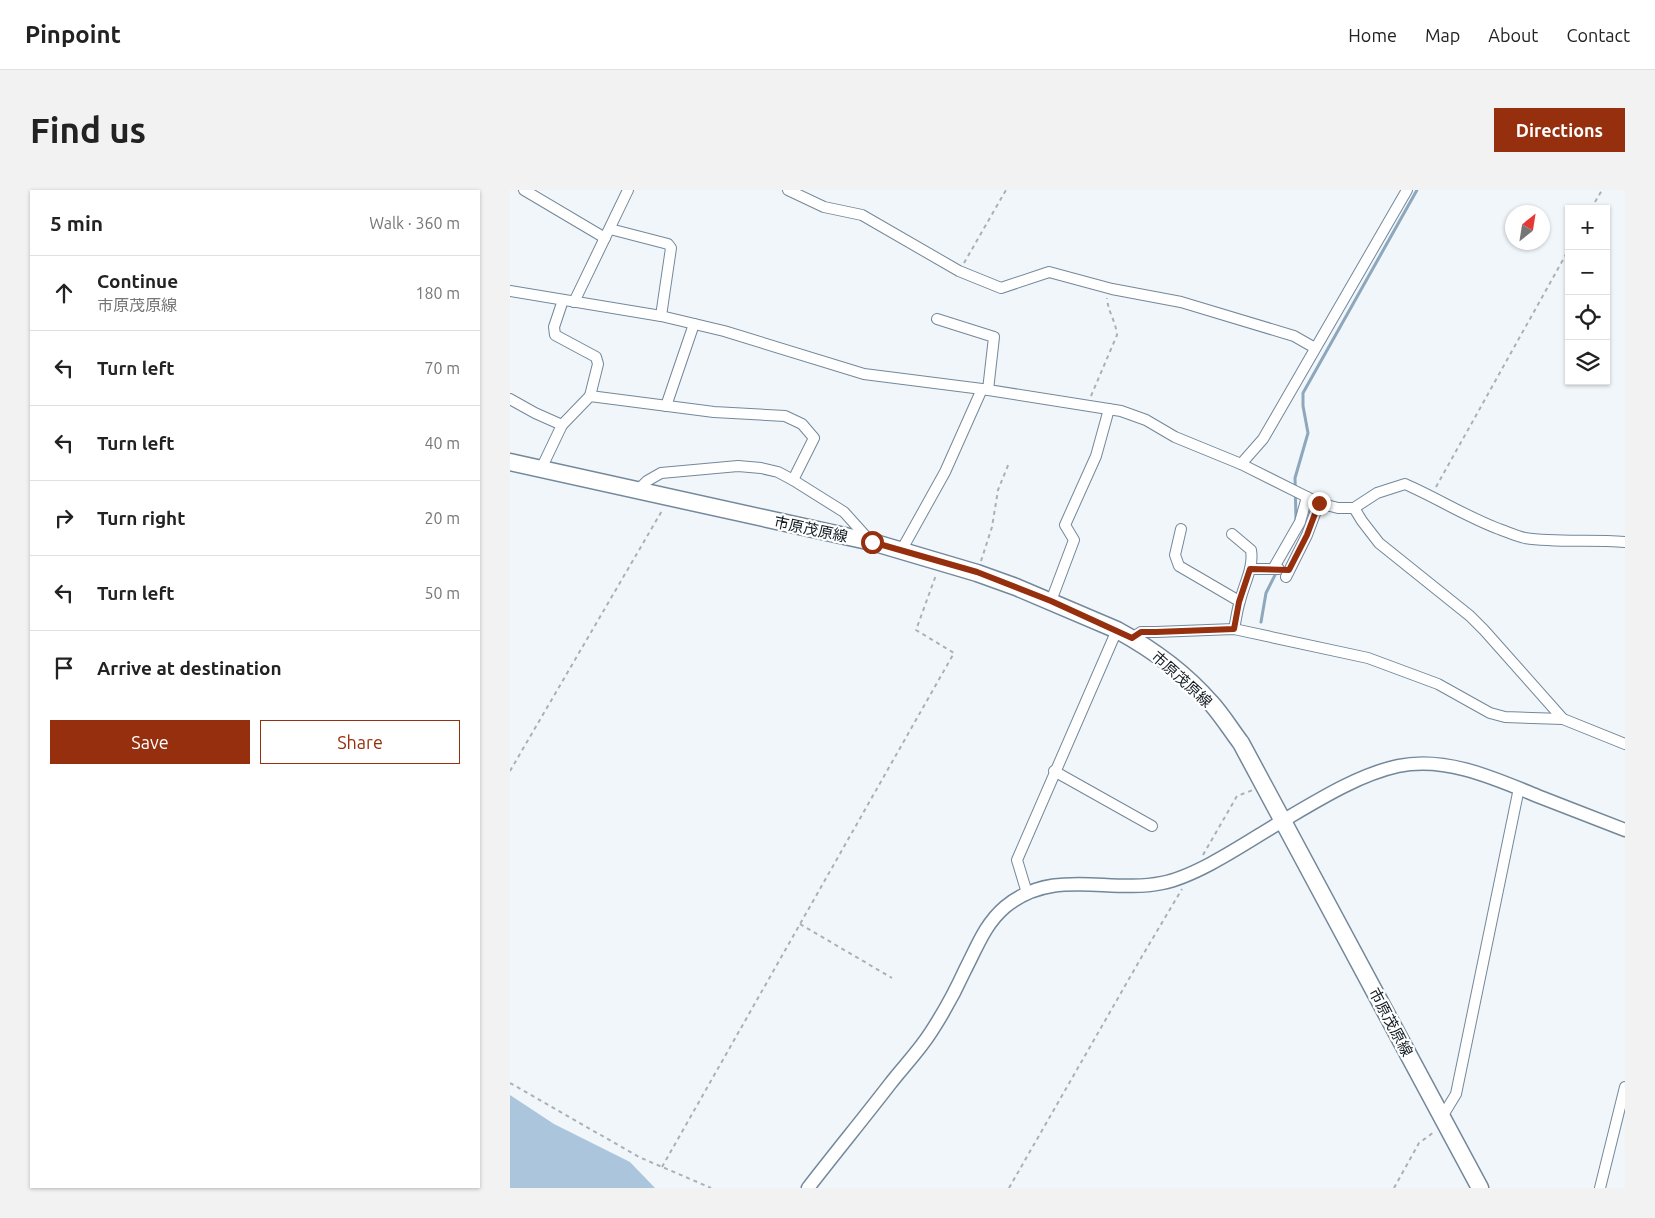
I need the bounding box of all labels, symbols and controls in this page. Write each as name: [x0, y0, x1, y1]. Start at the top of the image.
text: Pinpoint: [25, 21, 121, 48]
text: Home: [1348, 25, 1397, 45]
text: Map: [1425, 25, 1460, 45]
text: About: [1488, 25, 1538, 45]
text: Contact: [1566, 25, 1630, 45]
button: Directions: [1494, 108, 1625, 152]
text: Find us: [30, 110, 146, 150]
north arrow: [1505, 205, 1550, 250]
map controls: [1565, 205, 1610, 385]
button: +: [1565, 205, 1610, 250]
text: 5 min: [50, 211, 103, 235]
text: Walk · 360 m: [369, 214, 460, 232]
button: −: [1565, 250, 1610, 295]
text: Continue: [97, 270, 178, 292]
icon: ahead: [50, 279, 78, 307]
text: 180 m: [415, 284, 460, 302]
button: locate: [1565, 295, 1610, 340]
text: 市原茂原線: [97, 296, 177, 314]
button: layers: [1565, 340, 1610, 385]
icon: left: [50, 354, 78, 382]
text: Turn left: [97, 357, 175, 379]
text: 70 m: [424, 359, 460, 377]
icon: left: [50, 429, 78, 457]
text: Turn left: [97, 432, 175, 454]
text: 40 m: [424, 434, 460, 452]
route end: [1308, 492, 1331, 515]
icon: right: [50, 504, 78, 532]
text: Turn right: [97, 507, 185, 529]
text: 20 m: [424, 509, 460, 527]
street label: 市原茂原線: [773, 513, 849, 545]
route start: [861, 531, 884, 554]
icon: left: [50, 579, 78, 607]
text: Turn left: [97, 582, 175, 604]
text: 50 m: [424, 584, 460, 602]
street label: 市原茂原線: [1148, 648, 1216, 710]
icon: arrive: [50, 654, 78, 682]
text: Arrive at destination: [97, 657, 282, 679]
button: Save: [50, 720, 250, 764]
button: Share: [260, 720, 460, 764]
street label: 市原茂原線: [1366, 985, 1416, 1059]

